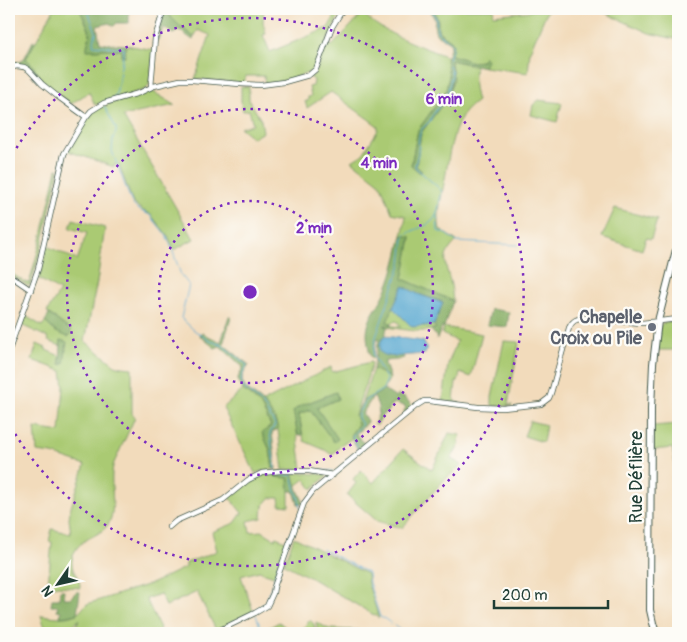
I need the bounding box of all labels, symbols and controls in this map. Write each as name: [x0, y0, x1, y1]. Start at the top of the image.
text: 6 min: [426, 90, 463, 109]
text: 4 min: [361, 154, 398, 173]
text: 2 min: [296, 219, 332, 238]
centre of rings: [241, 283, 259, 301]
place label: Chapelle Croix ou Pile: [550, 306, 643, 350]
marker: Chapelle Croix ou Pile: [646, 321, 658, 333]
street label: Rue Déflière: [625, 431, 648, 523]
north arrow: [32, 560, 82, 610]
scale bar: [494, 577, 608, 609]
text: N: [38, 582, 57, 600]
text: 200 m: [502, 586, 547, 605]

